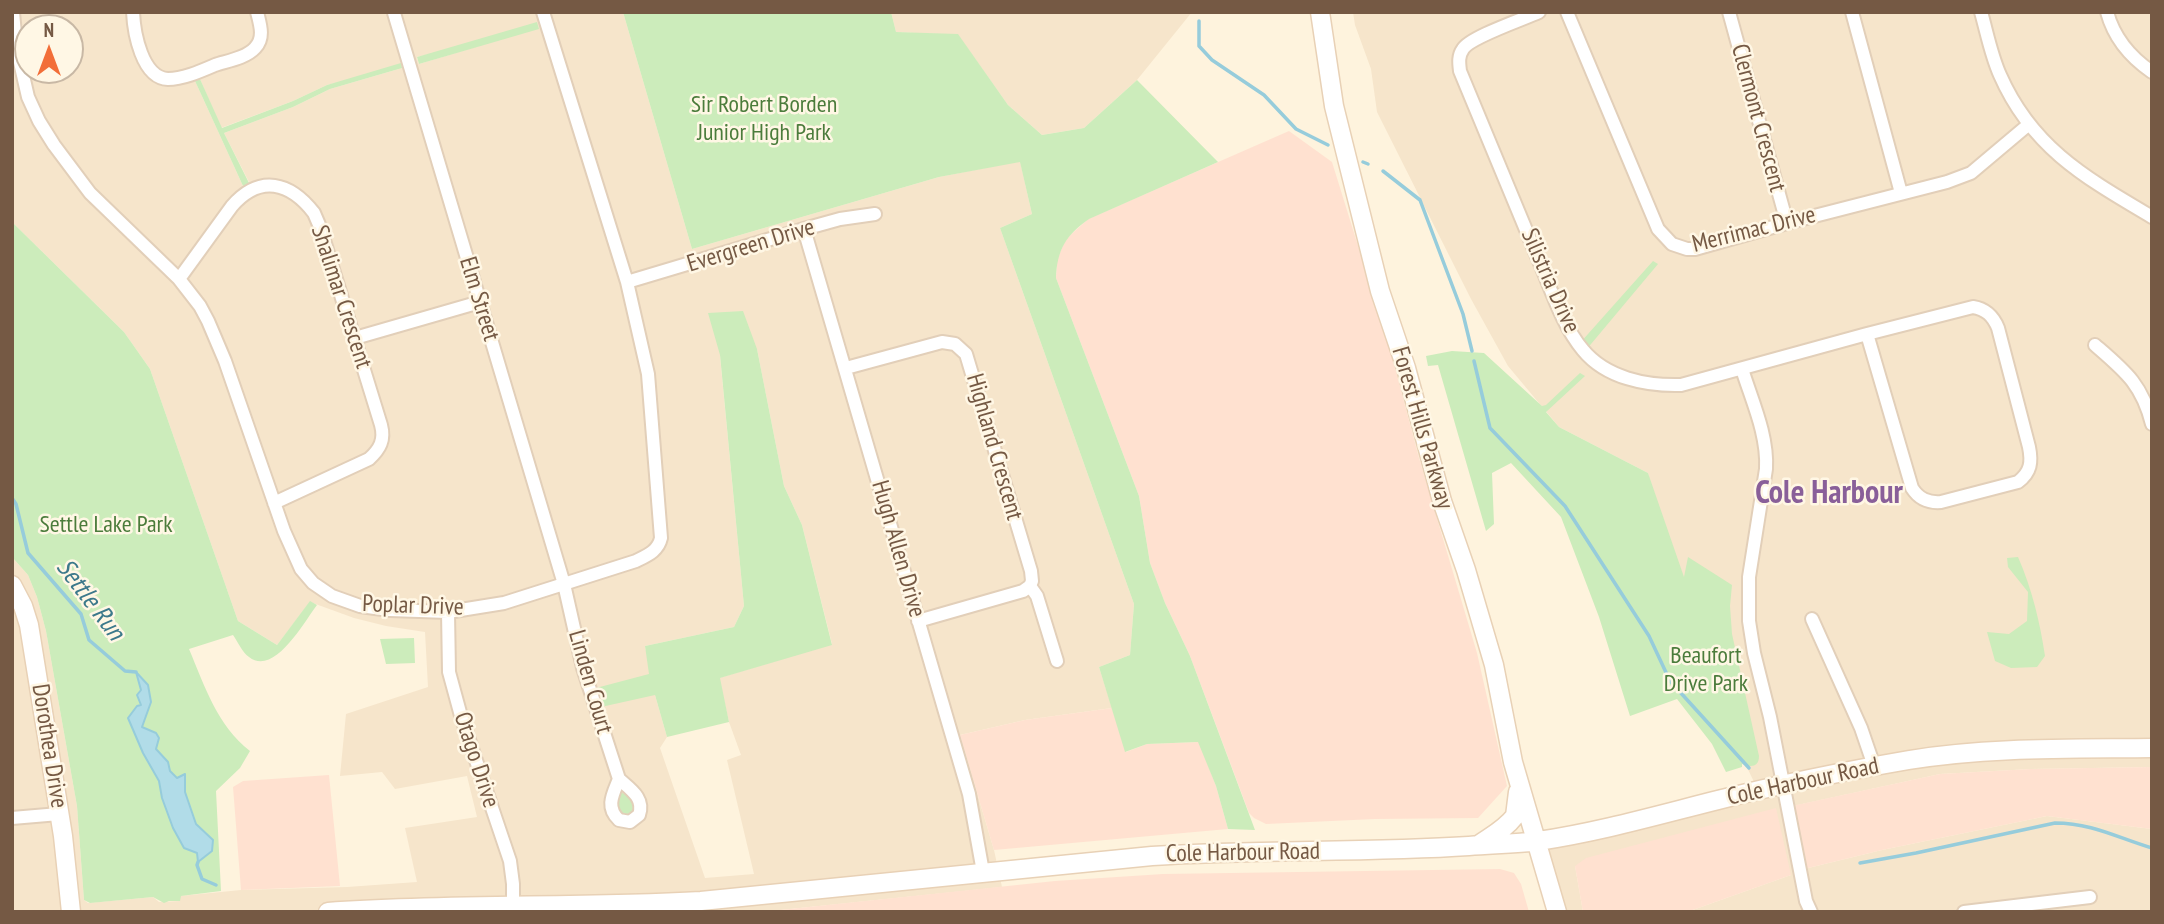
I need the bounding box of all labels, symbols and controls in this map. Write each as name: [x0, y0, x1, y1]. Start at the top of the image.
north arrow: [14, 14, 84, 84]
text: N: [44, 18, 54, 42]
street label: Clermont Crescent: [1724, 41, 1792, 195]
park label: Sir Robert Borden Junior High Park: [691, 91, 837, 147]
street label: Merrimac Drive: [1689, 201, 1819, 259]
street label: Evergreen Drive: [684, 213, 818, 279]
street label: Shalimar Crescent: [304, 222, 378, 372]
street label: Silistria Drive: [1514, 224, 1586, 338]
street label: Elm Street: [453, 254, 505, 344]
street label: Forest Hills Parkway: [1385, 344, 1459, 512]
street label: Highland Crescent: [959, 371, 1029, 523]
district label: Cole Harbour: [1755, 475, 1903, 513]
street label: Hugh Allen Drive: [865, 477, 931, 621]
park label: Settle Lake Park: [40, 511, 172, 539]
water label: Settle Run: [49, 553, 131, 647]
street label: Poplar Drive: [362, 590, 464, 622]
street label: Linden Court: [561, 627, 619, 737]
park label: Beaufort Drive Park: [1664, 642, 1748, 698]
street label: Dorothea Drive: [25, 682, 73, 810]
street label: Otago Drive: [447, 709, 505, 811]
street label: Cole Harbour Road: [1725, 752, 1881, 812]
street label: Cole Harbour Road: [1166, 837, 1320, 869]

